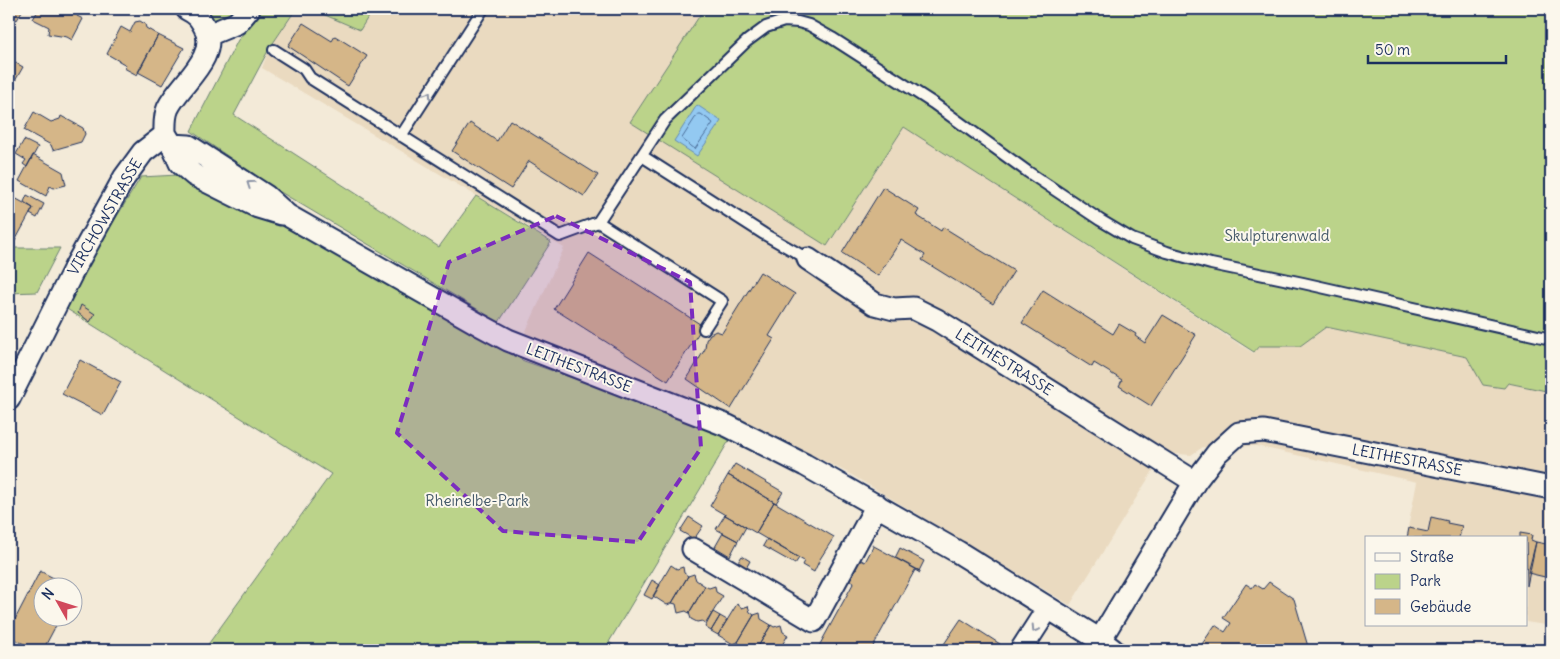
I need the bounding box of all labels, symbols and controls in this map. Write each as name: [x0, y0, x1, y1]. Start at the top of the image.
scale bar: [1368, 32, 1505, 64]
text: 50 m: [1375, 40, 1410, 59]
one-way arrow: [421, 91, 431, 100]
street label: VIRCHOWSTRASSE: [63, 155, 146, 279]
one-way arrow: [246, 181, 255, 191]
park label: Skulpturenwald: [1224, 226, 1330, 245]
street label: LEITHESTRASSE: [952, 324, 1057, 399]
street label: LEITHESTRASSE: [524, 339, 635, 396]
street label: LEITHESTRASSE: [1350, 440, 1464, 480]
park label: Rheinelbe-Park: [425, 491, 529, 510]
legend: [1365, 536, 1528, 626]
text: Straße: [1410, 547, 1454, 566]
text: Park: [1410, 571, 1441, 590]
north arrow: [32, 576, 82, 626]
text: N: [38, 584, 58, 603]
text: Gebäude: [1410, 597, 1471, 616]
one-way arrow: [1032, 624, 1041, 633]

